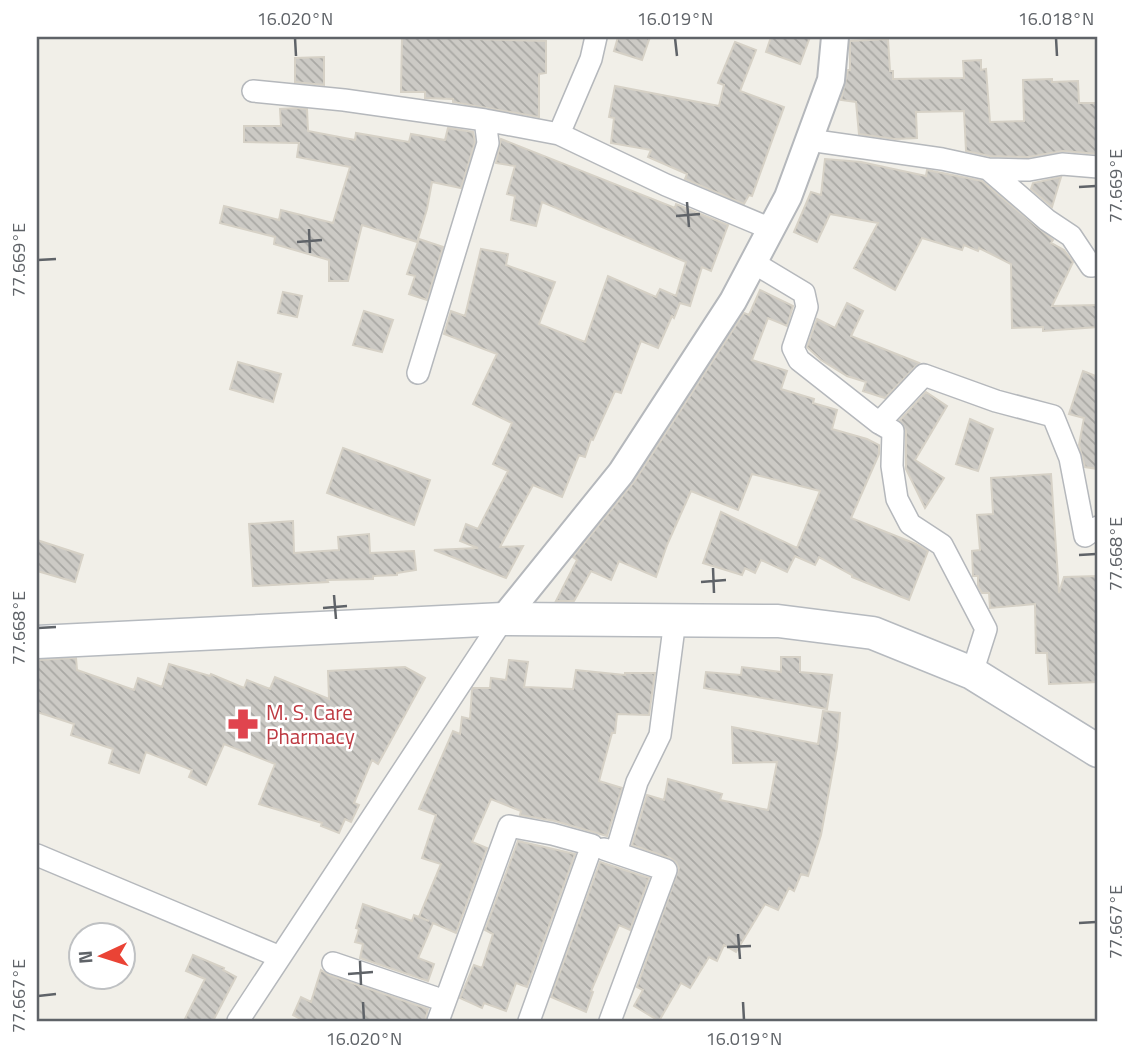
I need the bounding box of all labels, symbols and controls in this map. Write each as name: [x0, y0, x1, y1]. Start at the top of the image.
text: 16.020°N: [257, 5, 333, 32]
text: 16.019°N: [637, 5, 713, 32]
text: 16.018°N: [1018, 5, 1094, 32]
text: 77.669°E: [1102, 149, 1129, 223]
text: 77.669°E: [5, 223, 32, 297]
text: 77.668°E: [1102, 517, 1129, 591]
text: 77.668°E: [5, 591, 32, 665]
place label: M. S. Care Pharmacy: [266, 696, 355, 752]
pharmacy icon: M. S. Care Pharmacy: [226, 707, 260, 741]
text: 77.667°E: [1102, 885, 1129, 959]
north arrow: [66, 922, 136, 992]
text: N: [70, 950, 99, 965]
text: 77.667°E: [5, 959, 32, 1033]
text: 16.020°N: [326, 1025, 402, 1052]
text: 16.019°N: [706, 1025, 782, 1052]

